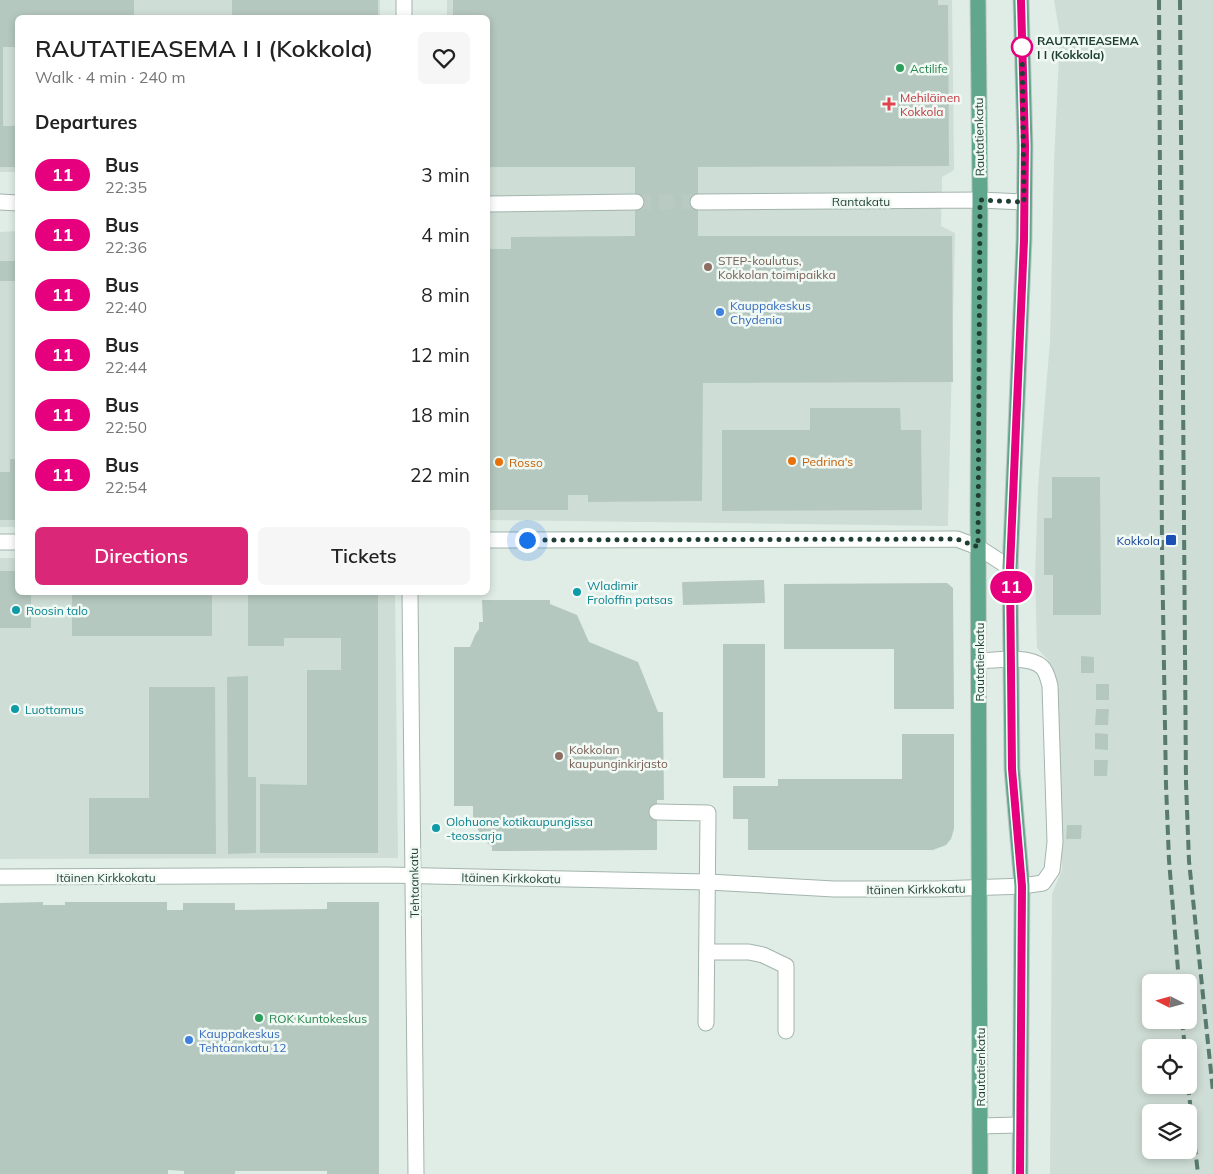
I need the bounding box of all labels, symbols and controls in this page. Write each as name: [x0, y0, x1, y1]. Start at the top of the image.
button: heart: [418, 32, 470, 84]
text: RAUTATIEASEMA I I (Kokkola): [35, 33, 373, 63]
place label: RAUTATIEASEMA I I (Kokkola): [1037, 33, 1139, 62]
marker: RAUTATIEASEMA I I (Kokkola): [1011, 36, 1033, 58]
place label: Actilife: [910, 61, 948, 76]
marker: Actilife: [894, 62, 906, 74]
text: Walk · 4 min · 240 m: [35, 67, 186, 87]
place label: Mehiläinen Kokkola: [900, 90, 960, 119]
marker: Mehiläinen Kokkola: [882, 97, 896, 111]
street label: Rautatienkatu: [971, 97, 987, 177]
text: Departures: [35, 110, 137, 134]
text: Bus: [105, 153, 139, 177]
text: 11: [52, 163, 73, 186]
text: 3 min: [421, 163, 470, 187]
text: 22:35: [105, 177, 147, 197]
street label: Rantakatu: [832, 194, 890, 209]
text: Bus: [105, 213, 139, 237]
text: 11: [52, 223, 73, 246]
text: 4 min: [421, 223, 470, 247]
text: 22:36: [105, 237, 147, 257]
place label: STEP-koulutus, Kokkolan toimipaikka: [718, 253, 836, 282]
marker: STEP-koulutus, Kokkolan toimipaikka: [702, 261, 714, 273]
text: Bus: [105, 273, 139, 297]
text: 11: [52, 283, 73, 306]
text: 8 min: [421, 283, 470, 307]
text: 22:40: [105, 297, 147, 317]
place label: Kauppakeskus Chydenia: [730, 298, 811, 327]
marker: Kauppakeskus Chydenia: [714, 306, 726, 318]
text: Bus: [105, 333, 139, 357]
text: 11: [52, 343, 73, 366]
text: 12 min: [410, 343, 470, 367]
text: 22:44: [105, 357, 147, 377]
text: Bus: [105, 393, 139, 417]
text: 11: [52, 403, 73, 426]
text: 18 min: [410, 403, 470, 427]
text: 22:50: [105, 417, 147, 437]
text: Bus: [105, 453, 139, 477]
place label: Pedrina's: [802, 454, 853, 469]
place label: Rosso: [509, 455, 543, 470]
marker: Pedrina's: [786, 455, 798, 467]
marker: Rosso: [493, 456, 505, 468]
text: 11: [52, 463, 73, 486]
text: 22 min: [410, 463, 470, 487]
text: 22:54: [105, 477, 147, 497]
button: Directions: [35, 527, 248, 585]
button: Tickets: [258, 527, 470, 585]
your location: [515, 528, 540, 553]
place label: Kokkola: [1117, 533, 1160, 548]
marker: Kokkola: [1164, 533, 1178, 547]
line badge: 11: [988, 571, 1034, 603]
text: 11: [1000, 575, 1022, 598]
place label: Wladimir Froloffin patsas: [587, 578, 673, 607]
marker: Wladimir Froloffin patsas: [571, 586, 583, 598]
place label: Roosin talo: [26, 603, 88, 618]
marker: Roosin talo: [10, 604, 22, 616]
street label: Rautatienkatu: [972, 623, 987, 701]
place label: Luottamus: [25, 702, 84, 717]
marker: Luottamus: [9, 703, 21, 715]
place label: Kokkolan kaupunginkirjasto: [569, 742, 668, 771]
marker: Kokkolan kaupunginkirjasto: [553, 750, 565, 762]
place label: Olohuone kotikaupungissa -teossarja: [446, 814, 593, 843]
marker: Olohuone kotikaupungissa -teossarja: [430, 822, 442, 834]
street label: Tehtaankatu: [406, 848, 422, 918]
street label: Itäinen Kirkkokatu: [56, 870, 156, 885]
street label: Itäinen Kirkkokatu: [461, 870, 561, 886]
street label: Itäinen Kirkkokatu: [866, 881, 966, 897]
north arrow: [1142, 974, 1198, 1029]
map controls: [1142, 974, 1197, 1159]
place label: ROK Kuntokeskus: [269, 1011, 367, 1026]
marker: ROK Kuntokeskus: [253, 1012, 265, 1024]
place label: Kauppakeskus Tehtaankatu 12: [199, 1026, 287, 1055]
street label: Rautatienkatu: [973, 1028, 988, 1106]
marker: Kauppakeskus Tehtaankatu 12: [183, 1034, 195, 1046]
button: locate: [1142, 1039, 1197, 1094]
button: layers: [1142, 1104, 1197, 1159]

